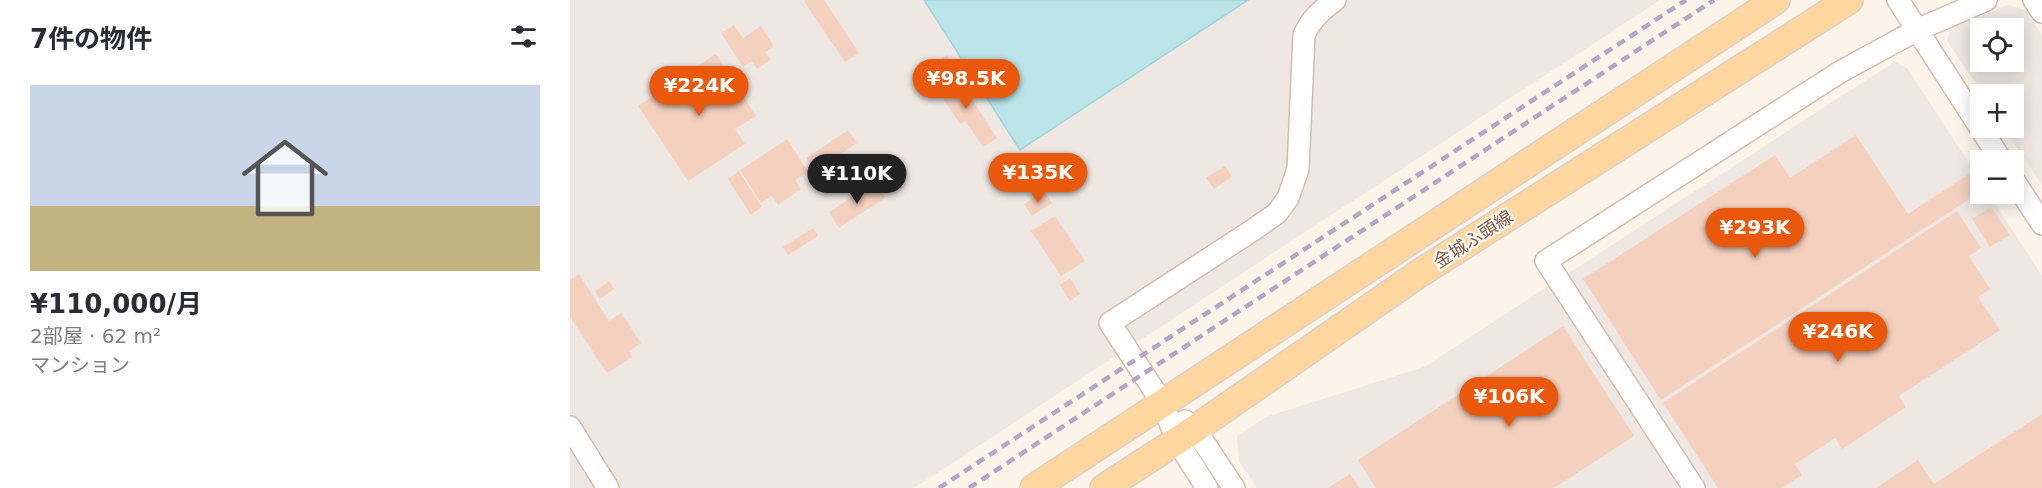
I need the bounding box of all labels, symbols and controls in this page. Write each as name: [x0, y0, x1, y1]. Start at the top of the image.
map controls: [1970, 18, 2024, 204]
button: locate: [1970, 18, 2024, 72]
icon: filters: [507, 20, 540, 53]
text: 7件の物件: [30, 24, 152, 54]
pin: ¥98.5K: [917, 59, 1015, 110]
pin: ¥224K: [657, 66, 741, 117]
text: ¥98.5K: [927, 66, 1005, 90]
text: ¥224K: [663, 73, 735, 97]
button: +: [1970, 84, 2024, 138]
icon: home: [231, 124, 339, 232]
button: −: [1970, 150, 2024, 204]
pin: ¥135K: [996, 153, 1080, 204]
pin: ¥110K: [815, 154, 899, 205]
text: ¥135K: [1002, 160, 1074, 184]
text: ¥110K: [821, 161, 893, 185]
street label: 金城ふ頭線: [1430, 206, 1516, 272]
pin: ¥293K: [1713, 208, 1797, 259]
text: ¥293K: [1719, 215, 1791, 239]
text: ¥110,000/月: [30, 289, 202, 319]
pin: ¥246K: [1796, 312, 1880, 363]
text: ¥246K: [1802, 319, 1874, 343]
text: 2部屋 · 62 m²: [30, 324, 161, 348]
text: マンション: [30, 353, 130, 377]
pin: ¥106K: [1467, 377, 1551, 428]
text: ¥106K: [1473, 384, 1545, 408]

